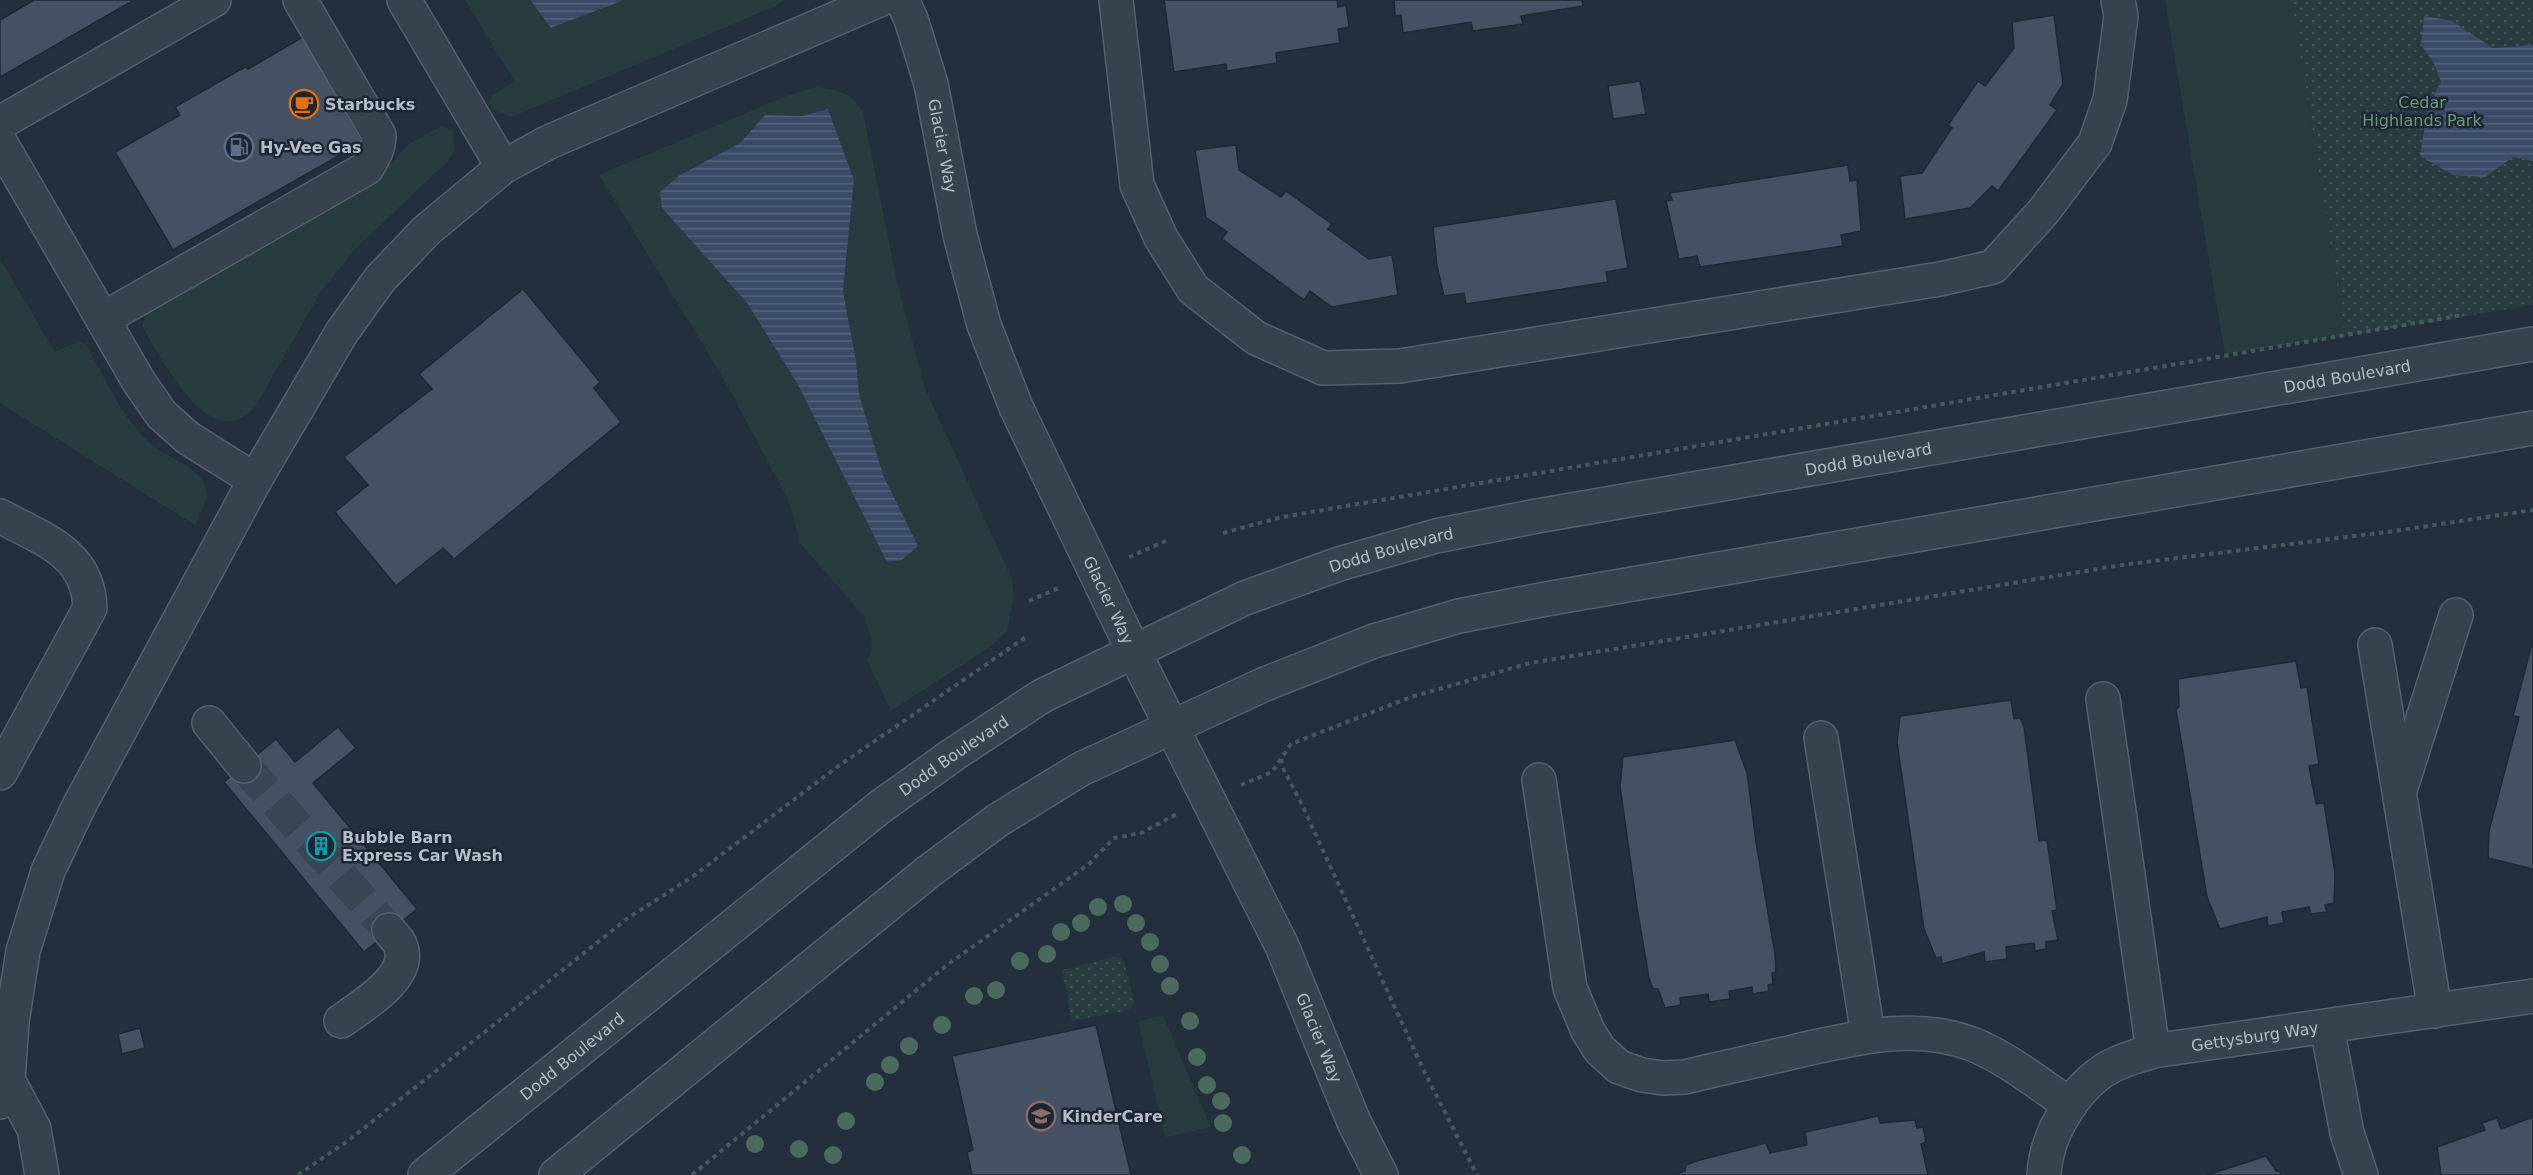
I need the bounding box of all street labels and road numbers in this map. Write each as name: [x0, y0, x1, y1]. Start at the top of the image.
street label: Glacier Way: [925, 97, 961, 195]
street label: Dodd Boulevard: [2282, 356, 2412, 396]
street label: Dodd Boulevard: [1803, 439, 1933, 479]
street label: Dodd Boulevard: [1326, 523, 1455, 576]
street label: Glacier Way: [1080, 553, 1138, 647]
street label: Dodd Boulevard: [895, 711, 1012, 800]
street label: Glacier Way: [1293, 990, 1346, 1085]
street label: Dodd Boulevard: [516, 1008, 628, 1104]
street label: Gettysburg Way: [2190, 1018, 2320, 1055]

